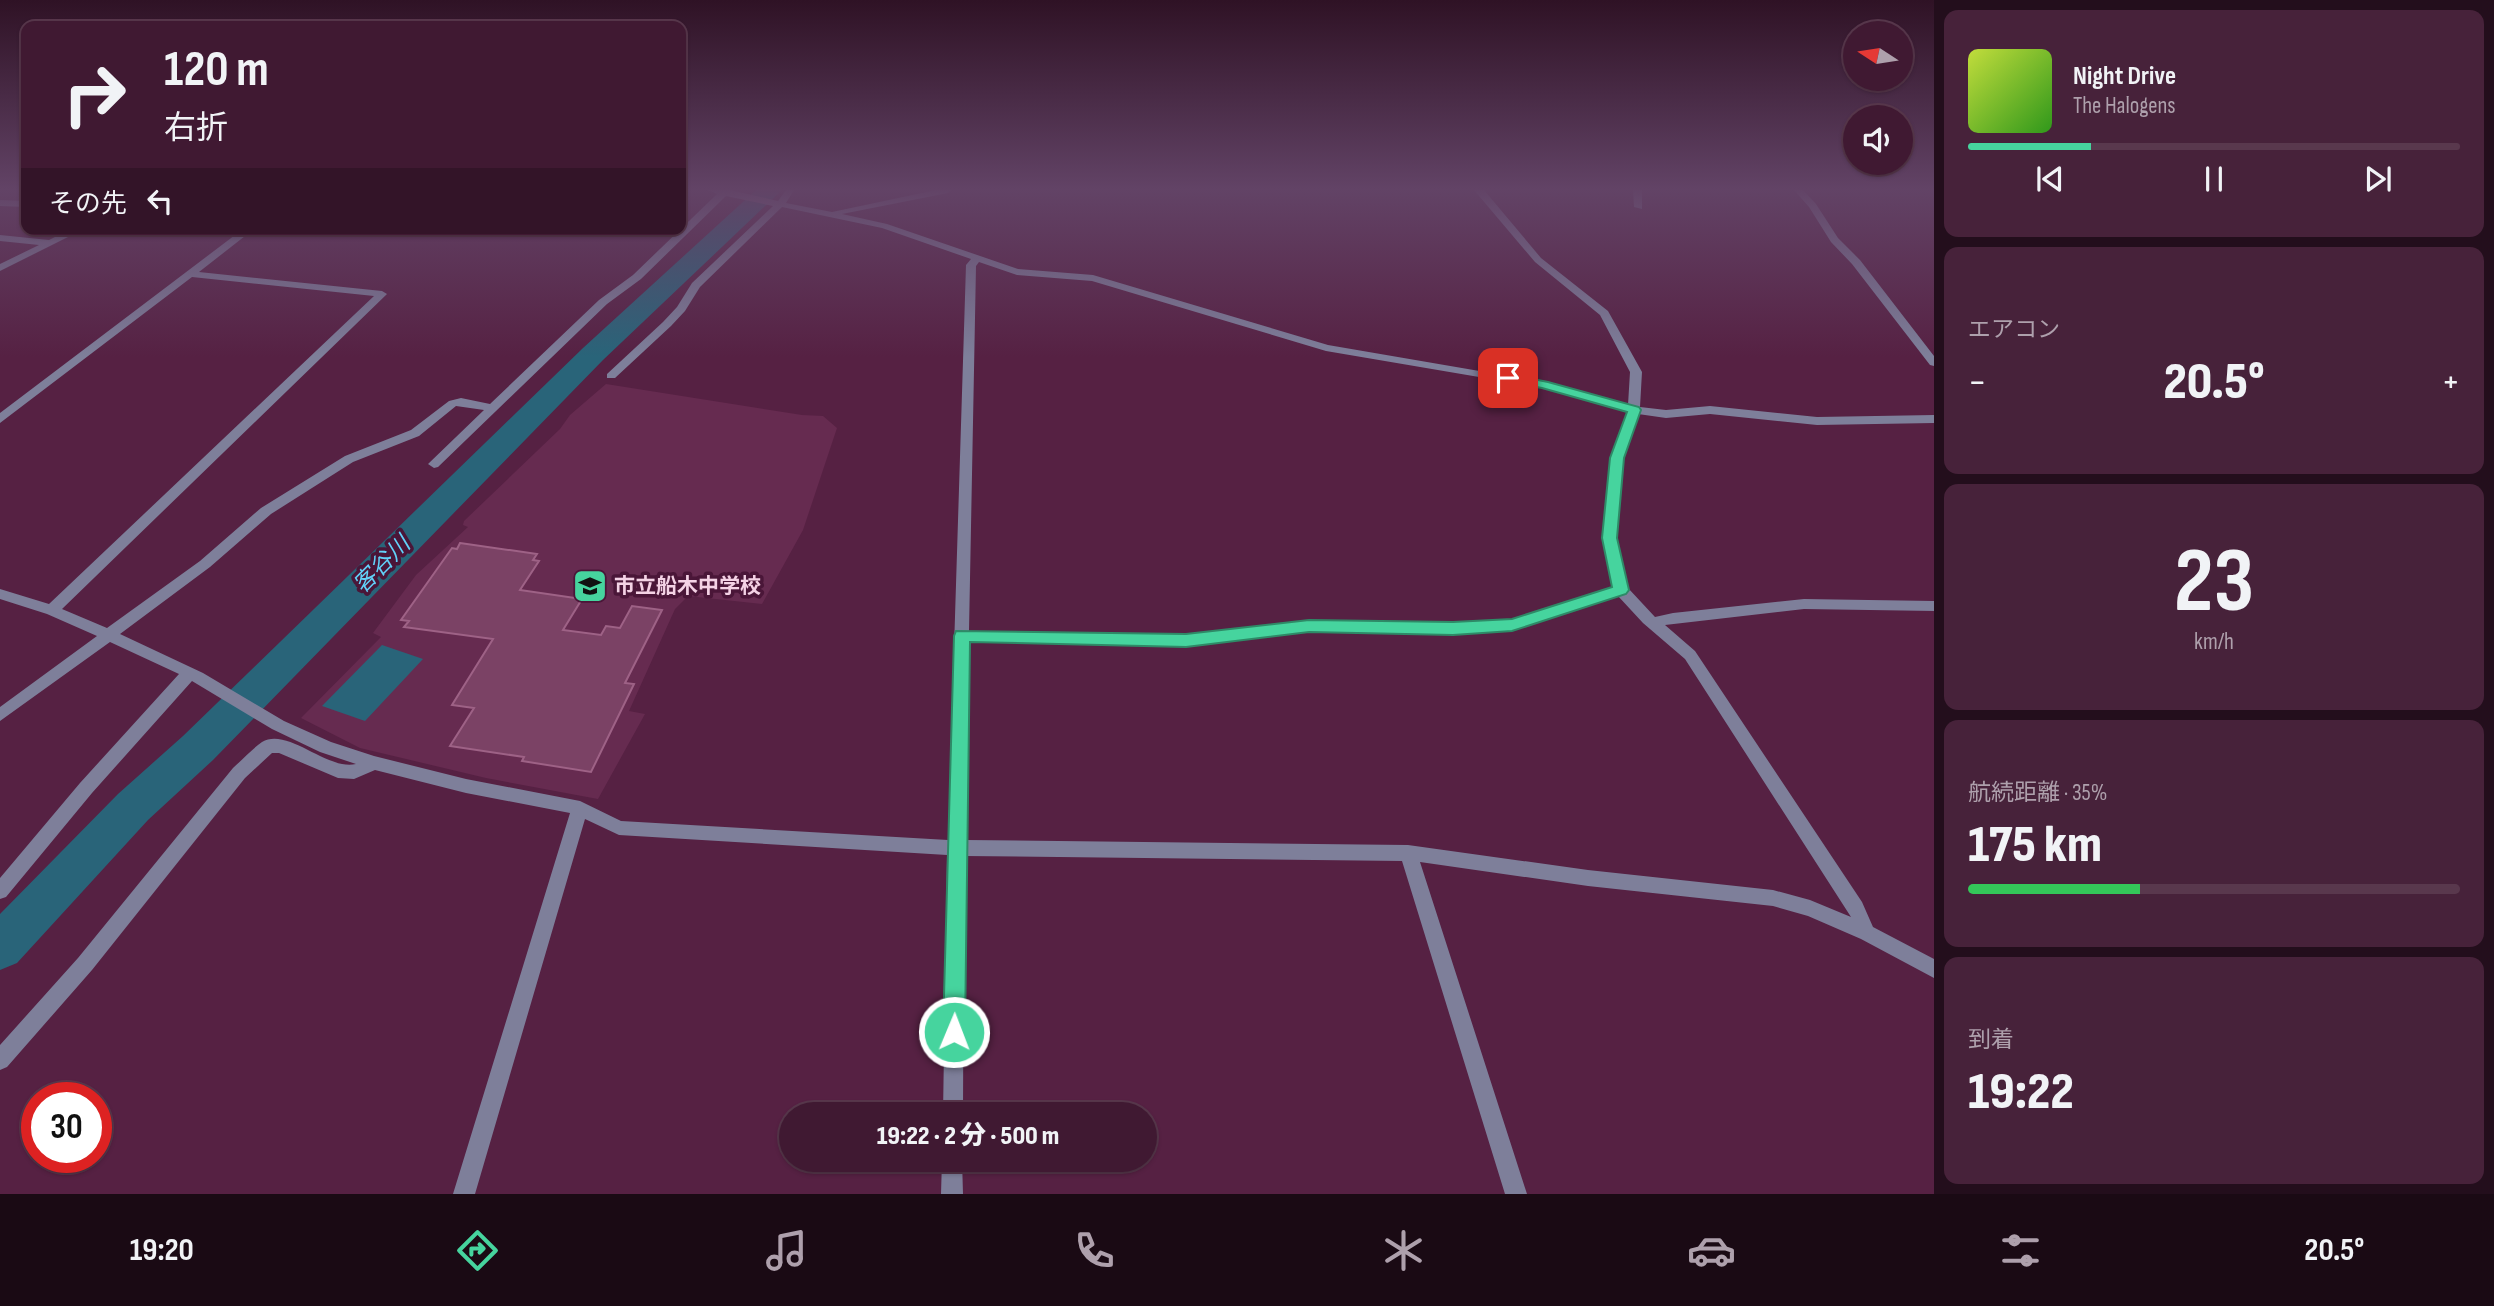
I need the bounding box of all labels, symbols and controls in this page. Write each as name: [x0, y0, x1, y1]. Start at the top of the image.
north arrow: [1843, 21, 1913, 91]
map controls: [1843, 21, 1913, 175]
text: 120 m: [164, 41, 269, 100]
icon: right: [49, 49, 140, 140]
text: Night Drive: [2073, 61, 2176, 92]
text: The Halogens: [2073, 92, 2176, 120]
button: sound: [1843, 105, 1913, 175]
text: 右折: [164, 109, 228, 148]
icon: previous: [2031, 160, 2069, 198]
icon: pause: [2195, 160, 2233, 198]
icon: next: [2359, 160, 2397, 198]
icon: left: [141, 182, 179, 220]
text: その先: [49, 189, 127, 220]
text: エアコン: [1968, 316, 2060, 344]
pin: [1478, 348, 1538, 408]
text: 20.5°: [2163, 351, 2265, 414]
icon: arrive: [1489, 359, 1527, 397]
text: −: [1968, 360, 1987, 405]
text: +: [2441, 360, 2460, 405]
text: 23: [2174, 528, 2254, 637]
water label: 客谷川: [348, 529, 418, 599]
school or university icon: 市立船木中学校: [571, 567, 609, 605]
place label: 市立船木中学校: [614, 574, 761, 599]
text: km/h: [2194, 628, 2234, 656]
text: 航続距離 · 35%: [1968, 779, 2107, 807]
text: 175 km: [1968, 814, 2102, 877]
position arrow: [917, 995, 991, 1069]
text: 到着: [1968, 1026, 2014, 1054]
text: 19:22: [1968, 1061, 2074, 1124]
speed limit sign: 30: [21, 1082, 112, 1173]
text: 19:22 · 2 分 · 500 m: [877, 1121, 1059, 1152]
icon: directions: [453, 1226, 502, 1275]
icon: music: [762, 1226, 811, 1275]
icon: phone: [1070, 1226, 1119, 1275]
icon: climate: [1379, 1226, 1428, 1275]
icon: car: [1687, 1226, 1736, 1275]
icon: filters: [1996, 1226, 2045, 1275]
text: 19:20: [130, 1231, 194, 1270]
text: 20.5°: [2304, 1231, 2364, 1270]

